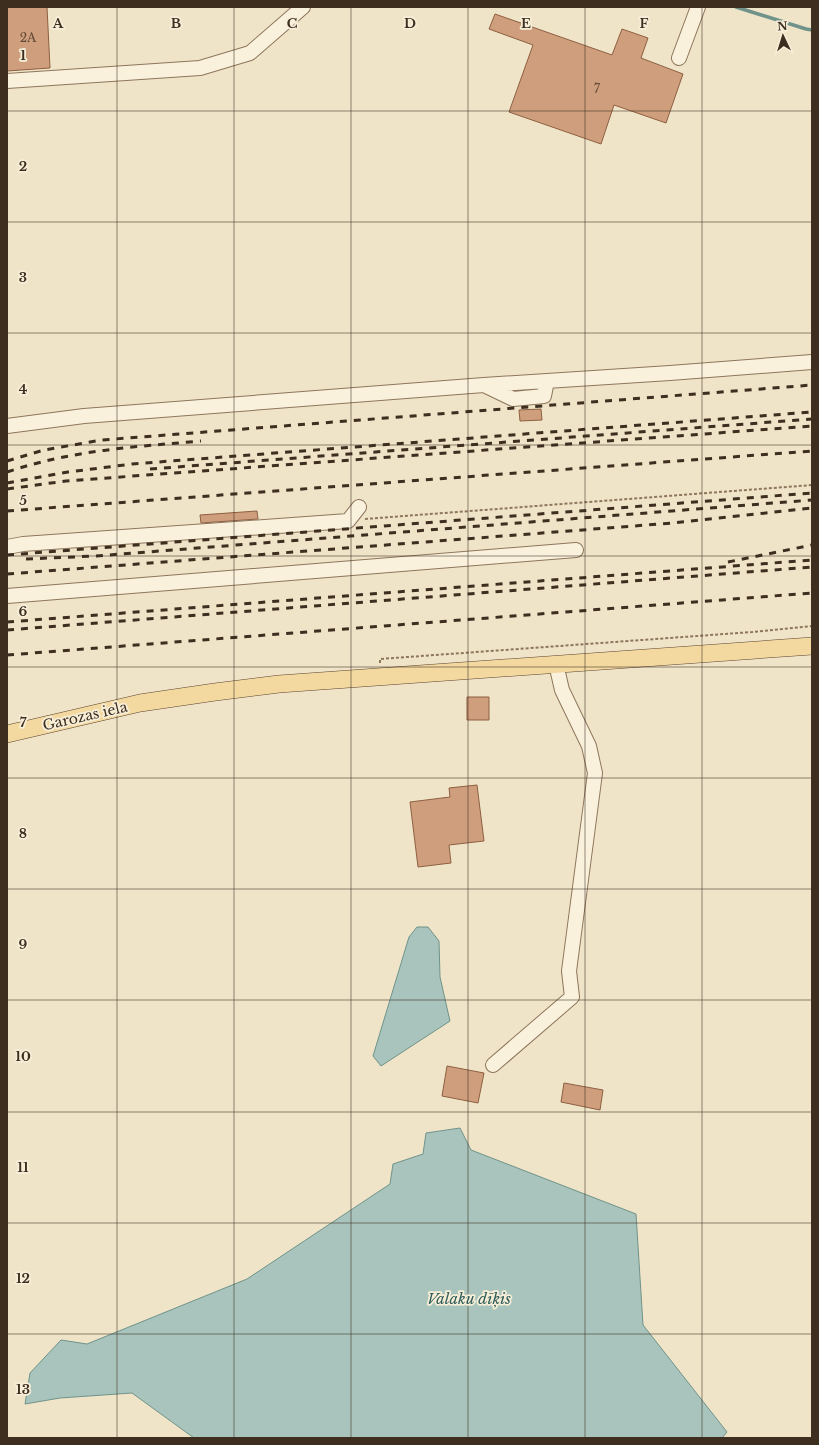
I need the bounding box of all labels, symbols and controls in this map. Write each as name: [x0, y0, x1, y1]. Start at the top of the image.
text: A: [52, 15, 64, 32]
text: B: [171, 15, 181, 32]
text: C: [287, 15, 298, 32]
text: D: [404, 15, 416, 32]
text: E: [521, 15, 531, 32]
text: F: [640, 15, 649, 32]
north arrow: [763, 16, 803, 56]
text: N: [777, 19, 789, 33]
house number: 2A: [20, 30, 37, 45]
text: 1: [20, 47, 26, 64]
house number: 7: [594, 81, 601, 96]
text: 2: [19, 158, 27, 175]
text: 3: [19, 269, 27, 286]
text: 4: [19, 381, 28, 398]
text: 5: [19, 492, 27, 509]
text: 6: [19, 603, 28, 620]
street label: Garozas iela: [41, 697, 129, 735]
text: 7: [20, 714, 27, 731]
text: 8: [19, 825, 27, 842]
text: 9: [19, 936, 28, 953]
text: 10: [15, 1048, 31, 1065]
text: 11: [17, 1159, 29, 1176]
text: 12: [16, 1270, 30, 1287]
water label: Valaku dīķis: [427, 1289, 511, 1308]
text: 13: [16, 1381, 30, 1398]

